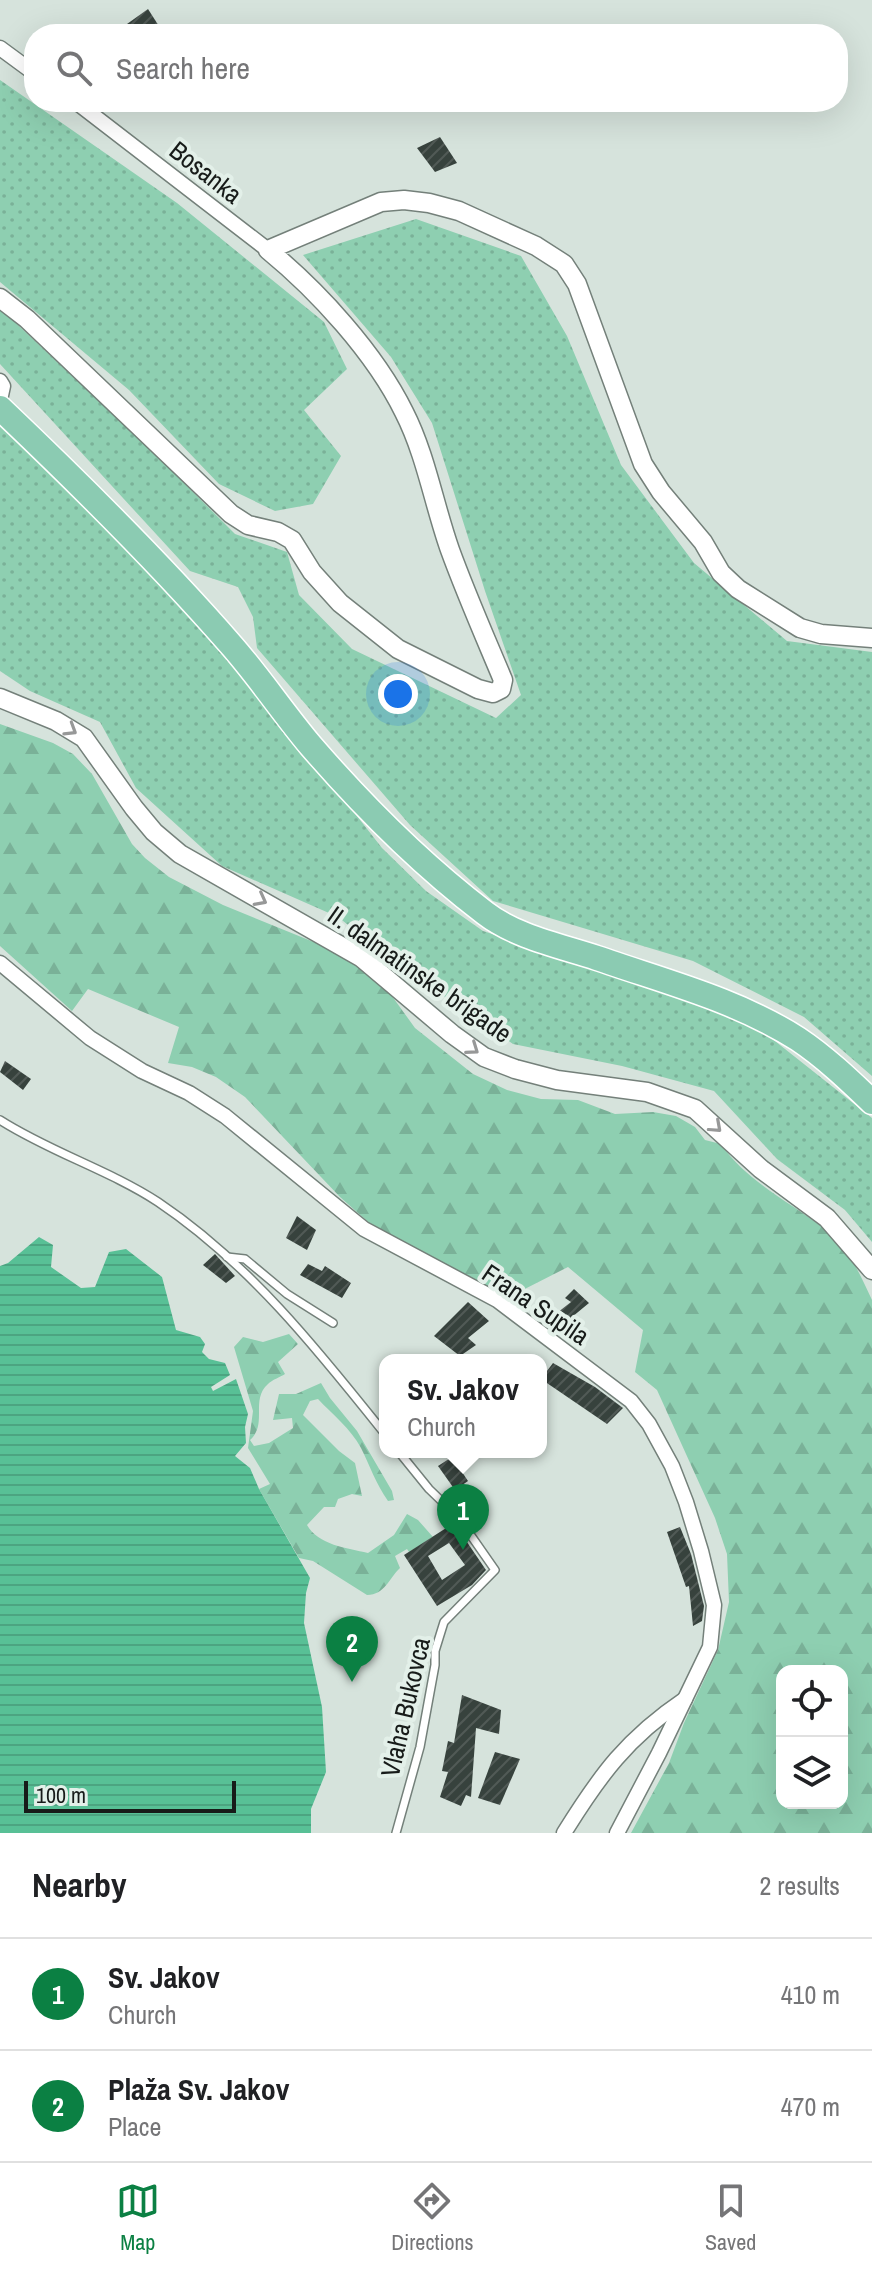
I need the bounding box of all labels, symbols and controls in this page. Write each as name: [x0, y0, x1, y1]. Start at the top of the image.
search box: [24, 24, 848, 112]
icon: search: [52, 46, 96, 90]
text: Search here: [116, 48, 250, 88]
street label: Bosanka: [163, 133, 250, 211]
your location: [378, 674, 418, 714]
one-way arrow: [62, 720, 77, 735]
one-way arrow: [252, 891, 267, 906]
street label: II. dalmatinske brigade: [321, 897, 519, 1051]
one-way arrow: [464, 1039, 478, 1054]
one-way arrow: [707, 1117, 722, 1131]
street label: Frana Supila: [476, 1255, 597, 1353]
popup: [379, 1354, 547, 1458]
text: Sv. Jakov: [407, 1369, 519, 1409]
text: Church: [407, 1409, 476, 1444]
pin: 1: [437, 1484, 489, 1550]
pin: 2: [326, 1616, 378, 1682]
street label: Vlaha Bukovca: [372, 1634, 438, 1780]
map controls: [776, 1665, 848, 1809]
button: locate: [776, 1665, 848, 1737]
button: layers: [776, 1737, 848, 1809]
scale bar: [24, 1777, 236, 1813]
text: 100 m: [36, 1780, 86, 1810]
text: Nearby: [32, 1862, 127, 1908]
text: 2 results: [759, 1868, 840, 1903]
text: Sv. Jakov: [108, 1957, 220, 1997]
text: 1: [52, 1977, 64, 2012]
text: 410 m: [781, 1977, 840, 2012]
text: Church: [108, 1997, 177, 2032]
text: Plaža Sv. Jakov: [108, 2069, 289, 2109]
text: 2: [52, 2089, 64, 2124]
text: 470 m: [781, 2089, 840, 2124]
text: Place: [108, 2109, 161, 2144]
tab: Map: [116, 2179, 160, 2257]
tab: Directions: [391, 2179, 474, 2257]
tab: Saved: [705, 2179, 756, 2257]

